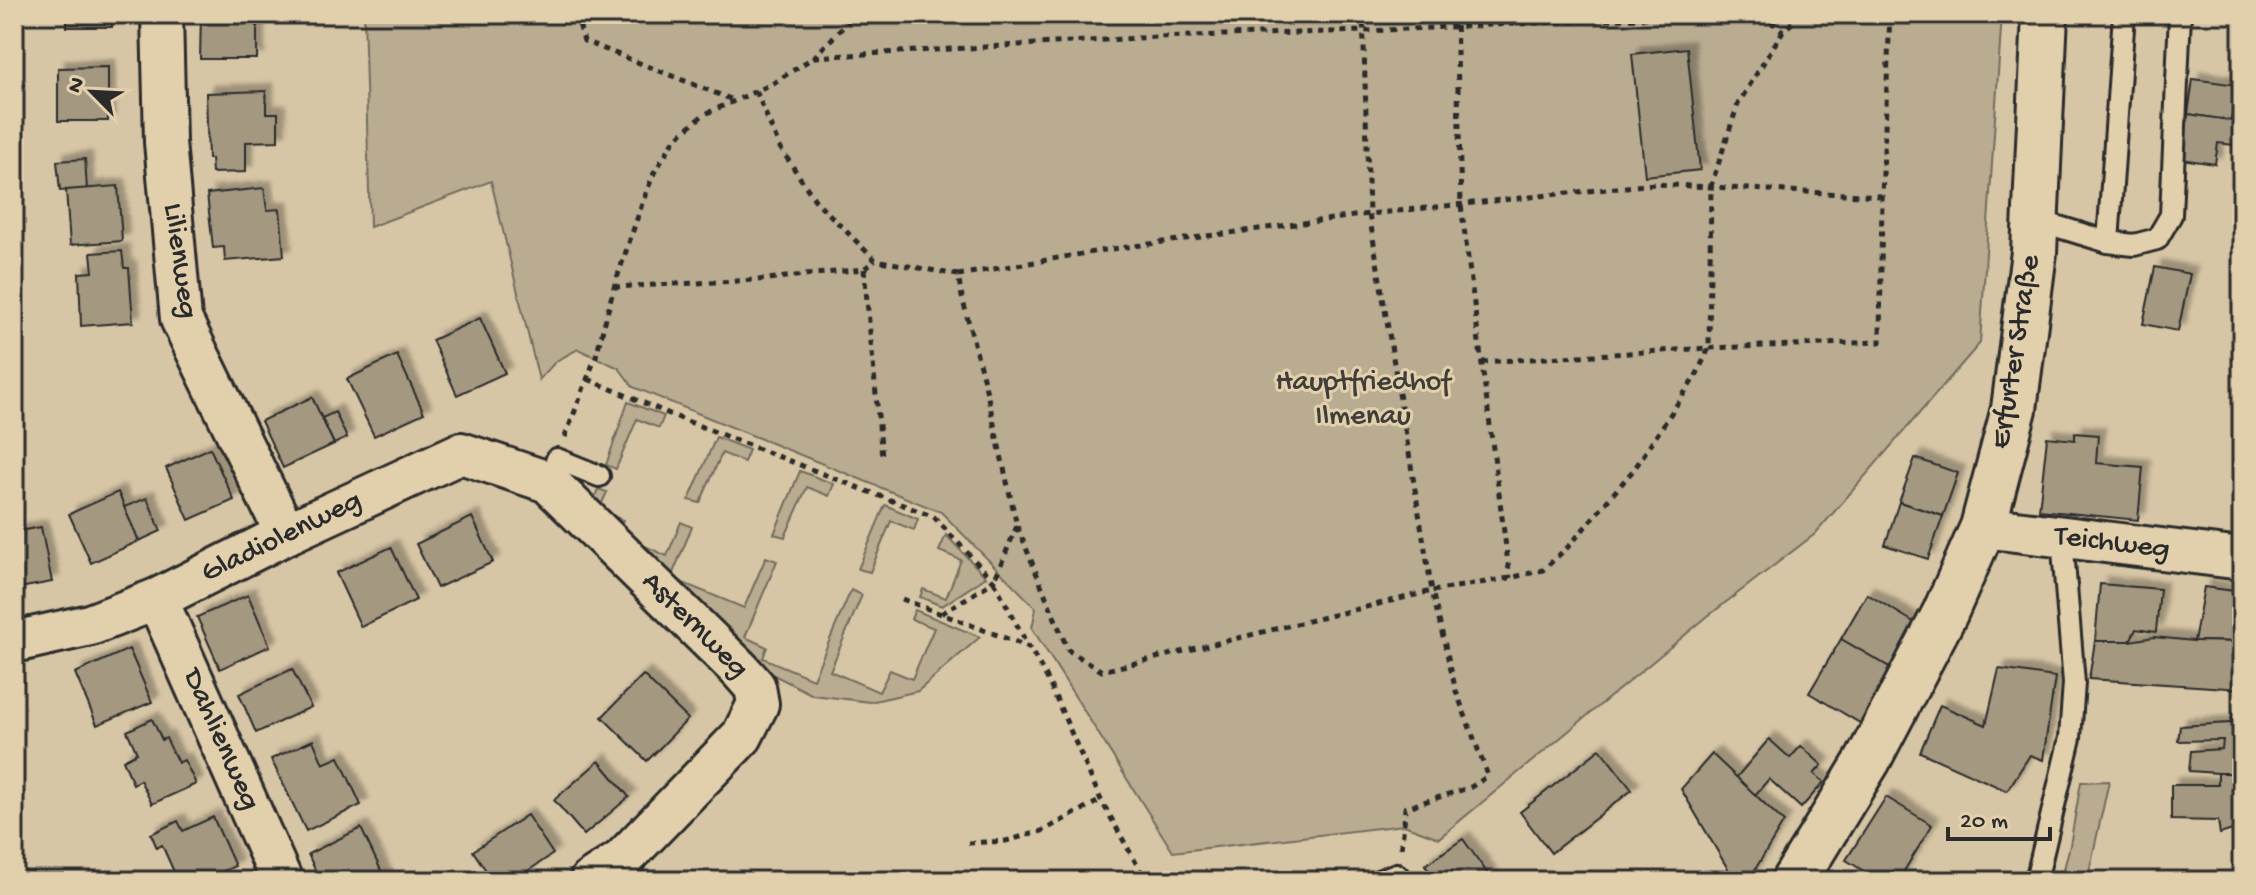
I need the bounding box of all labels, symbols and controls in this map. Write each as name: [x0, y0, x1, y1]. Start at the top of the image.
north arrow: [52, 52, 132, 132]
text: N: [63, 74, 92, 97]
street label: Lilienweg: [154, 201, 204, 321]
street label: Erfurter Straße: [1984, 252, 2050, 451]
park label: Hauptfriedhof Ilmenau: [1275, 366, 1453, 435]
street label: Gladiolenweg: [196, 484, 368, 592]
street label: Teichweg: [2050, 519, 2172, 568]
street label: Asternweg: [633, 565, 755, 687]
street label: Dahlienweg: [172, 662, 267, 816]
scale bar: [1948, 791, 2050, 841]
text: 20 m: [1960, 808, 2008, 837]

